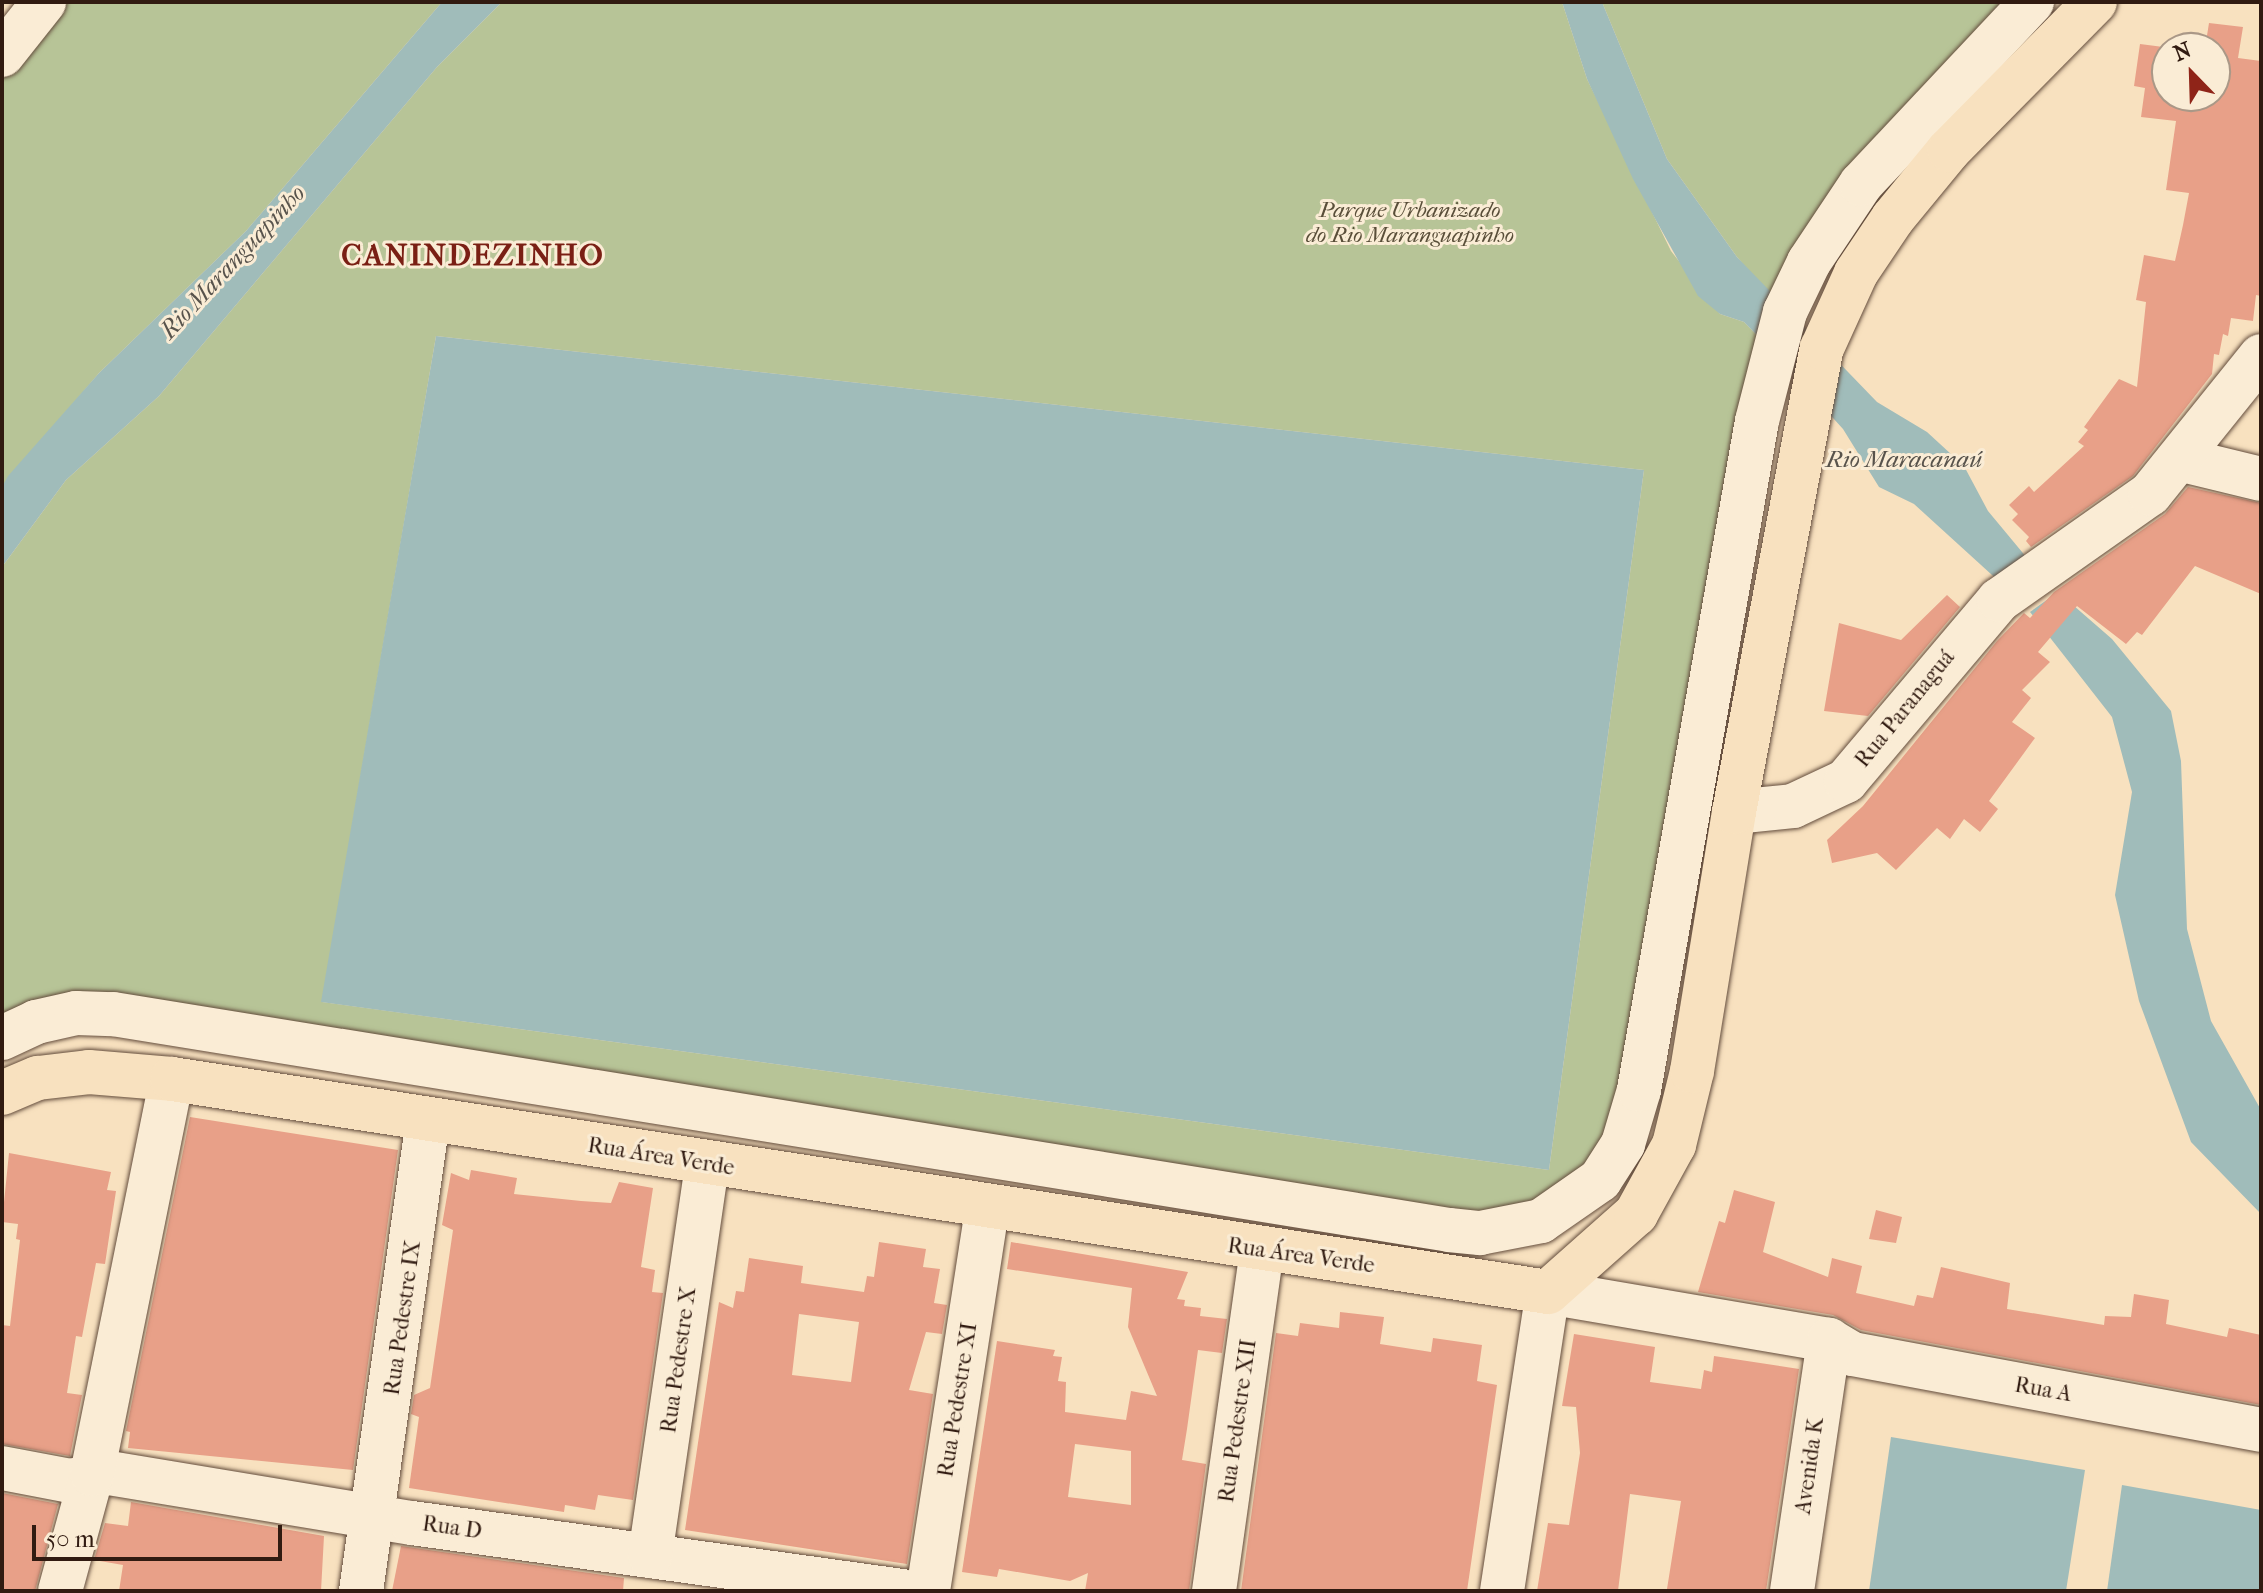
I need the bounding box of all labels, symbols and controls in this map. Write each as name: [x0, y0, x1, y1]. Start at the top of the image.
north arrow: [2151, 32, 2231, 112]
text: N: [2170, 37, 2195, 67]
water label: Rio Maranguapinho: [154, 179, 312, 345]
park label: Parque Urbanizado do Rio Maranguapinho: [1306, 197, 1514, 248]
district label: CANINDEZINHO: [341, 238, 605, 274]
water label: Rio Maracanaú: [1826, 446, 1982, 474]
street label: Rua Paranaguá: [1850, 645, 1960, 773]
street label: Rua Área Verde: [586, 1132, 736, 1182]
street label: Rua Área Verde: [1226, 1233, 1376, 1279]
street label: Rua Pedestre IX: [379, 1239, 427, 1397]
street label: Rua Pedestre X: [656, 1285, 702, 1435]
street label: Rua Pedestre XI: [933, 1321, 983, 1479]
street label: Rua Pedestre XII: [1213, 1338, 1263, 1504]
street label: Rua A: [2013, 1372, 2073, 1408]
street label: Avenida K: [1790, 1416, 1830, 1516]
scale bar: [36, 1509, 286, 1559]
street label: Rua D: [421, 1511, 483, 1545]
text: 50 m: [46, 1525, 95, 1553]

